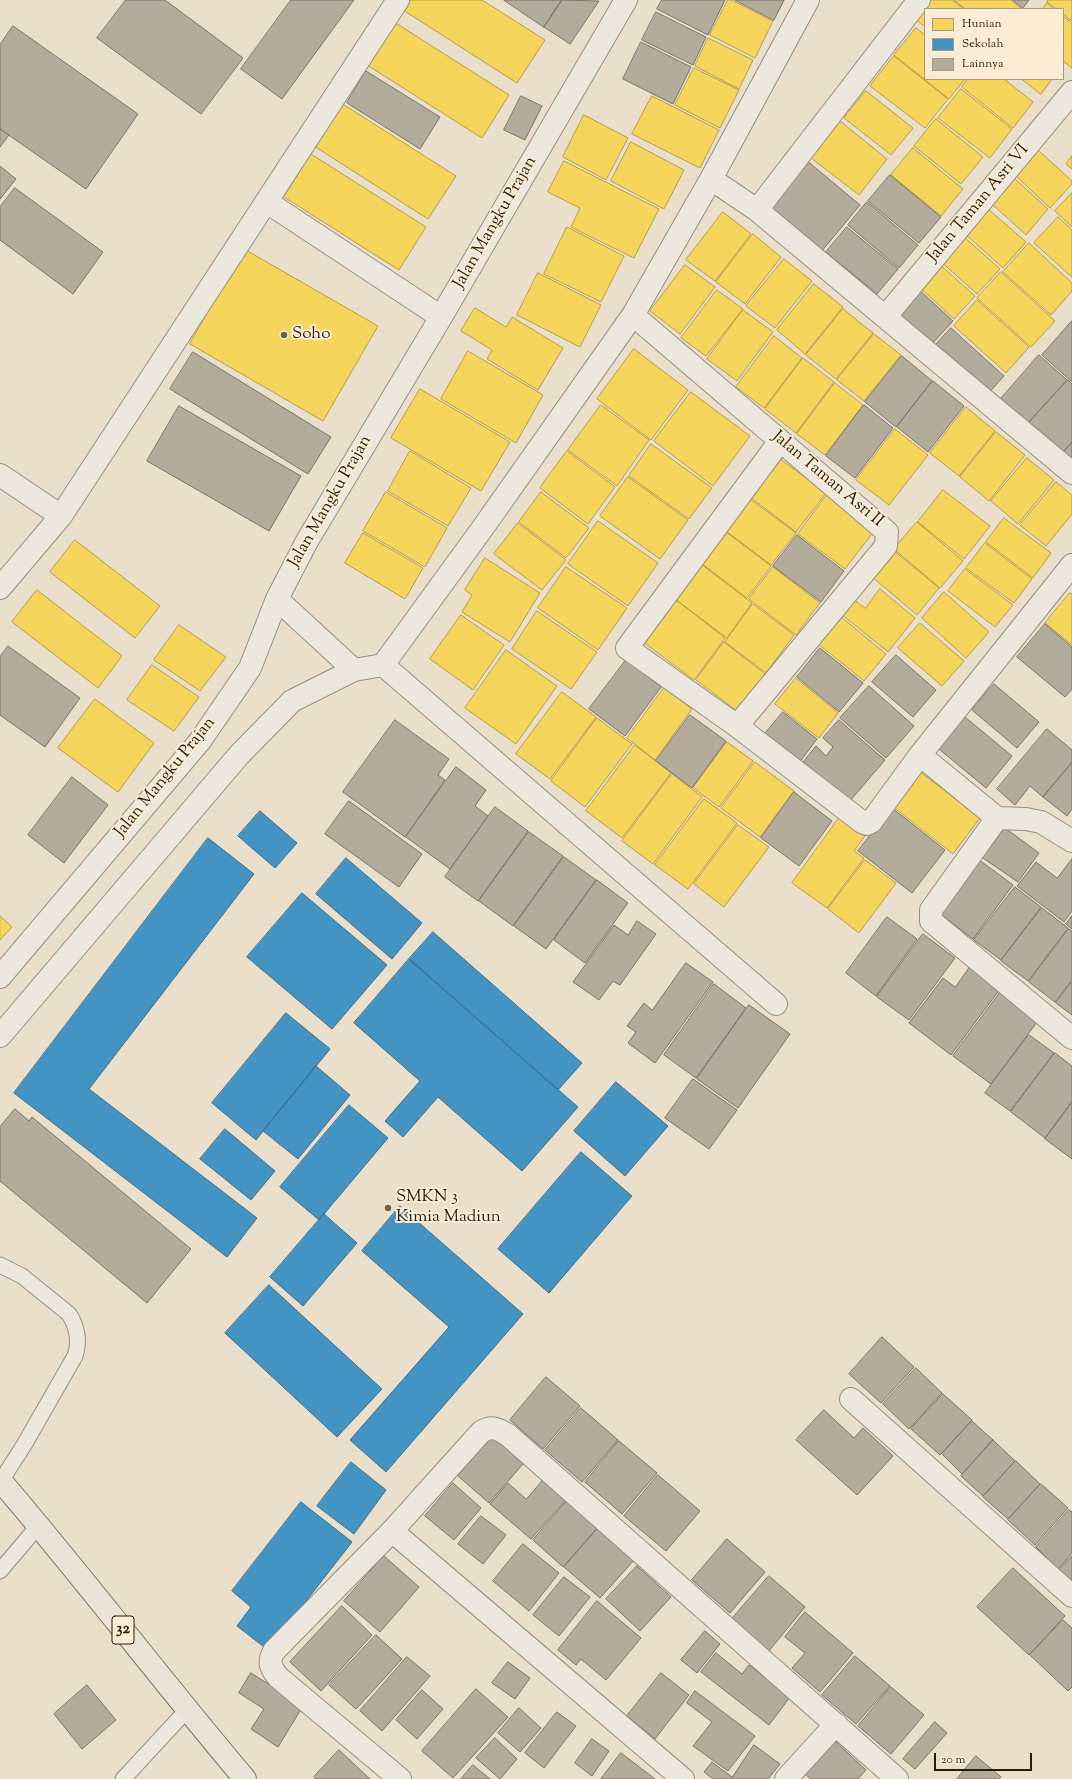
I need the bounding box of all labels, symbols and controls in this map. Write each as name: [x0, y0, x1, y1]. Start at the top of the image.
legend: [924, 8, 1064, 80]
text: Hunian: [962, 15, 1002, 33]
text: Sekolah: [962, 35, 1003, 53]
text: Lainnya: [962, 55, 1004, 73]
street label: Jalan Taman Asri VI: [924, 141, 1034, 267]
street label: Jalan Mangku Prajan: [450, 153, 542, 293]
place label: Soho: [292, 325, 330, 345]
marker: Soho: [279, 330, 289, 340]
street label: Jalan Taman Asri II: [767, 427, 887, 533]
street label: Jalan Mangku Prajan: [285, 432, 377, 572]
street label: Jalan Mangku Prajan: [111, 714, 221, 842]
place label: SMKN 3 Kimia Madiun: [396, 1188, 501, 1228]
marker: SMKN 3 Kimia Madiun: [383, 1203, 393, 1213]
road number: 32: [112, 1616, 134, 1644]
scale bar: [936, 1745, 1034, 1771]
text: 20 m: [941, 1751, 965, 1769]

